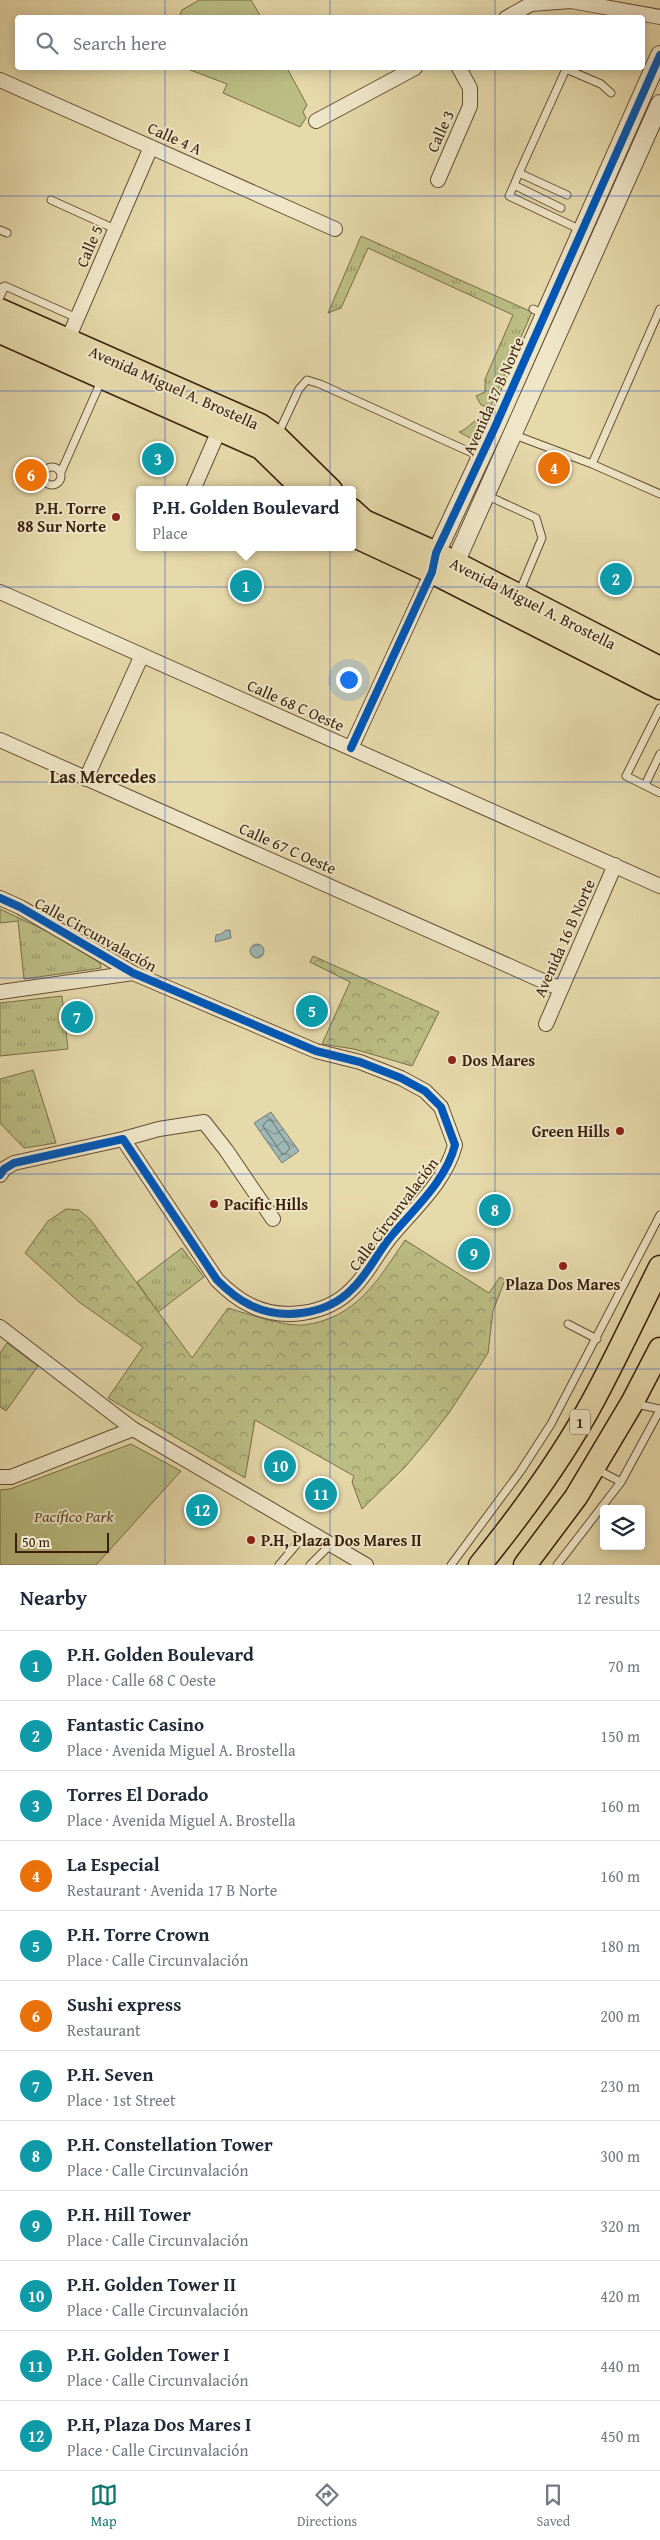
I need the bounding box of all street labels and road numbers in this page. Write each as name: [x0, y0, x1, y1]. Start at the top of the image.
street label: Calle 3: [420, 106, 460, 156]
street label: Calle 4 A: [144, 115, 206, 161]
street label: Calle 5: [69, 221, 109, 271]
street label: Avenida 17 B Norte: [456, 333, 530, 459]
street label: Avenida Miguel A. Brostella: [85, 339, 263, 435]
street label: Avenida Miguel A. Brostella: [446, 551, 621, 656]
street label: Calle 68 C Oeste: [244, 673, 348, 737]
street label: Calle 67 C Oeste: [236, 816, 340, 880]
street label: Avenida 16 B Norte: [527, 875, 601, 1001]
street label: Calle Circunvalación: [30, 890, 162, 978]
street label: Calle Circunvalación: [342, 1152, 444, 1276]
road number: 1: [570, 1410, 590, 1434]

